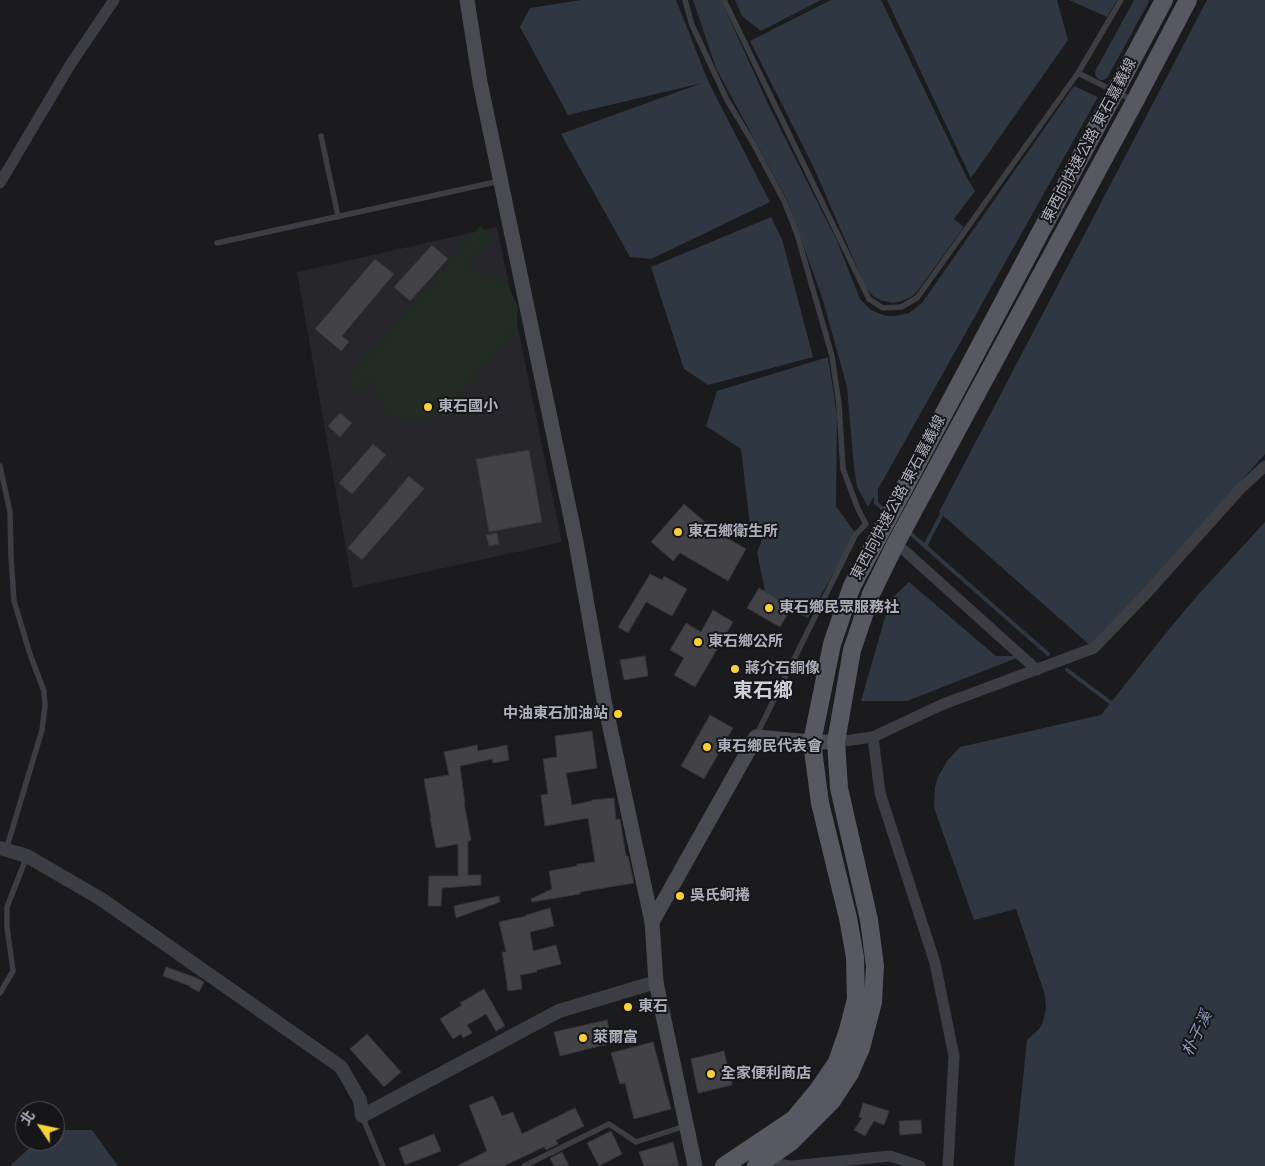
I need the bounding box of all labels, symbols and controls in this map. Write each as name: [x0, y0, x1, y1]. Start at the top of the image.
street label: 東西向快速公路 東石嘉義線: [1039, 56, 1141, 226]
place label: 東石國小: [438, 398, 498, 416]
marker: 東石國小: [422, 401, 434, 413]
street label: 東西向快速公路 東石嘉義線: [848, 413, 950, 583]
place label: 東石鄉衛生所: [688, 523, 778, 541]
marker: 東石鄉衛生所: [672, 526, 684, 538]
place label: 東石鄉民眾服務社: [779, 599, 899, 617]
marker: 東石鄉民眾服務社: [763, 602, 775, 614]
place label: 東石鄉公所: [708, 633, 783, 651]
marker: 東石鄉公所: [692, 636, 704, 648]
place label: 蔣介石銅像: [745, 660, 820, 678]
marker: 蔣介石銅像: [729, 663, 741, 675]
district label: 東石鄉: [733, 680, 793, 704]
place label: 中油東石加油站: [503, 705, 608, 723]
marker: 中油東石加油站: [612, 708, 624, 720]
place label: 東石鄉民代表會: [717, 738, 822, 756]
marker: 東石鄉民代表會: [701, 741, 713, 753]
place label: 吳氏蚵捲: [690, 887, 750, 905]
marker: 吳氏蚵捲: [674, 890, 686, 902]
place label: 東石: [638, 998, 668, 1016]
marker: 東石: [622, 1001, 634, 1013]
water label: 朴子溪: [1179, 1008, 1217, 1060]
place label: 萊爾富: [593, 1029, 638, 1047]
marker: 萊爾富: [577, 1032, 589, 1044]
place label: 全家便利商店: [721, 1065, 811, 1083]
marker: 全家便利商店: [705, 1068, 717, 1080]
north arrow: [15, 1101, 65, 1151]
text: 北: [16, 1107, 40, 1129]

